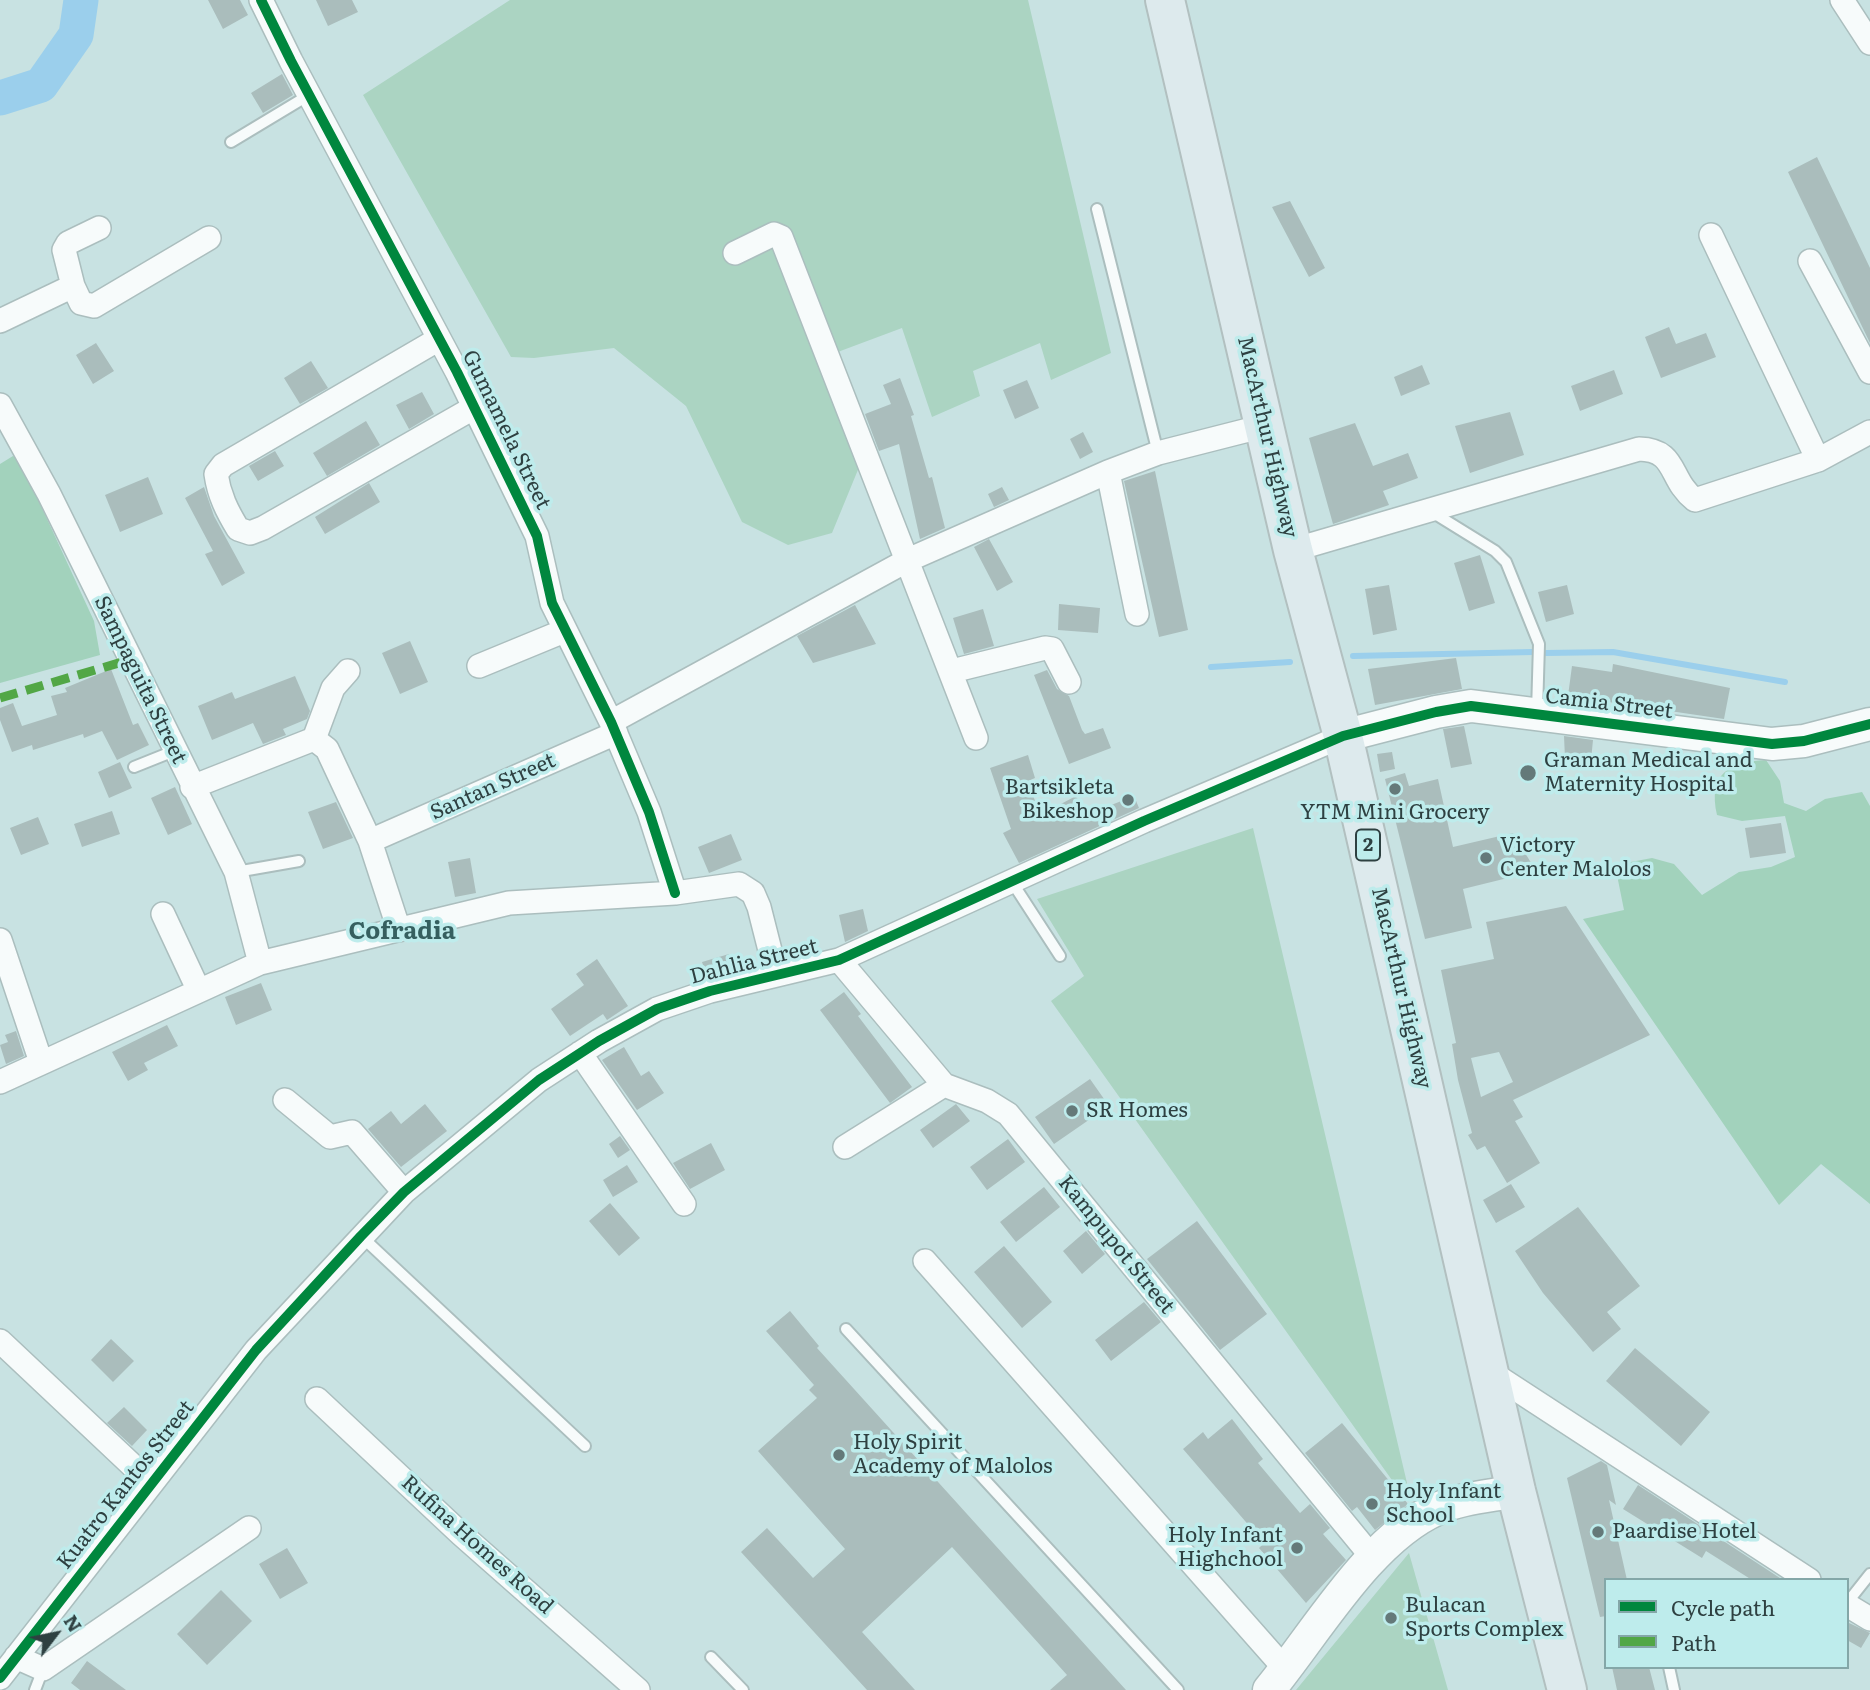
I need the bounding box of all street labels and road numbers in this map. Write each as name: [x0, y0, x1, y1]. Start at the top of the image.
street label: MacArthur Highway: [1232, 334, 1302, 540]
street label: Gumamela Street: [457, 346, 555, 514]
street label: Sampaguita Street: [89, 592, 191, 768]
street label: Camia Street: [1544, 684, 1674, 724]
street label: Santan Street: [427, 748, 559, 826]
road number: 2: [1356, 830, 1380, 860]
street label: MacArthur Highway: [1366, 885, 1436, 1091]
street label: Dahlia Street: [687, 934, 821, 990]
street label: Kampupot Street: [1053, 1171, 1179, 1319]
street label: Kuatro Kantos Street: [52, 1396, 200, 1574]
street label: Rufina Homes Road: [396, 1470, 558, 1620]

